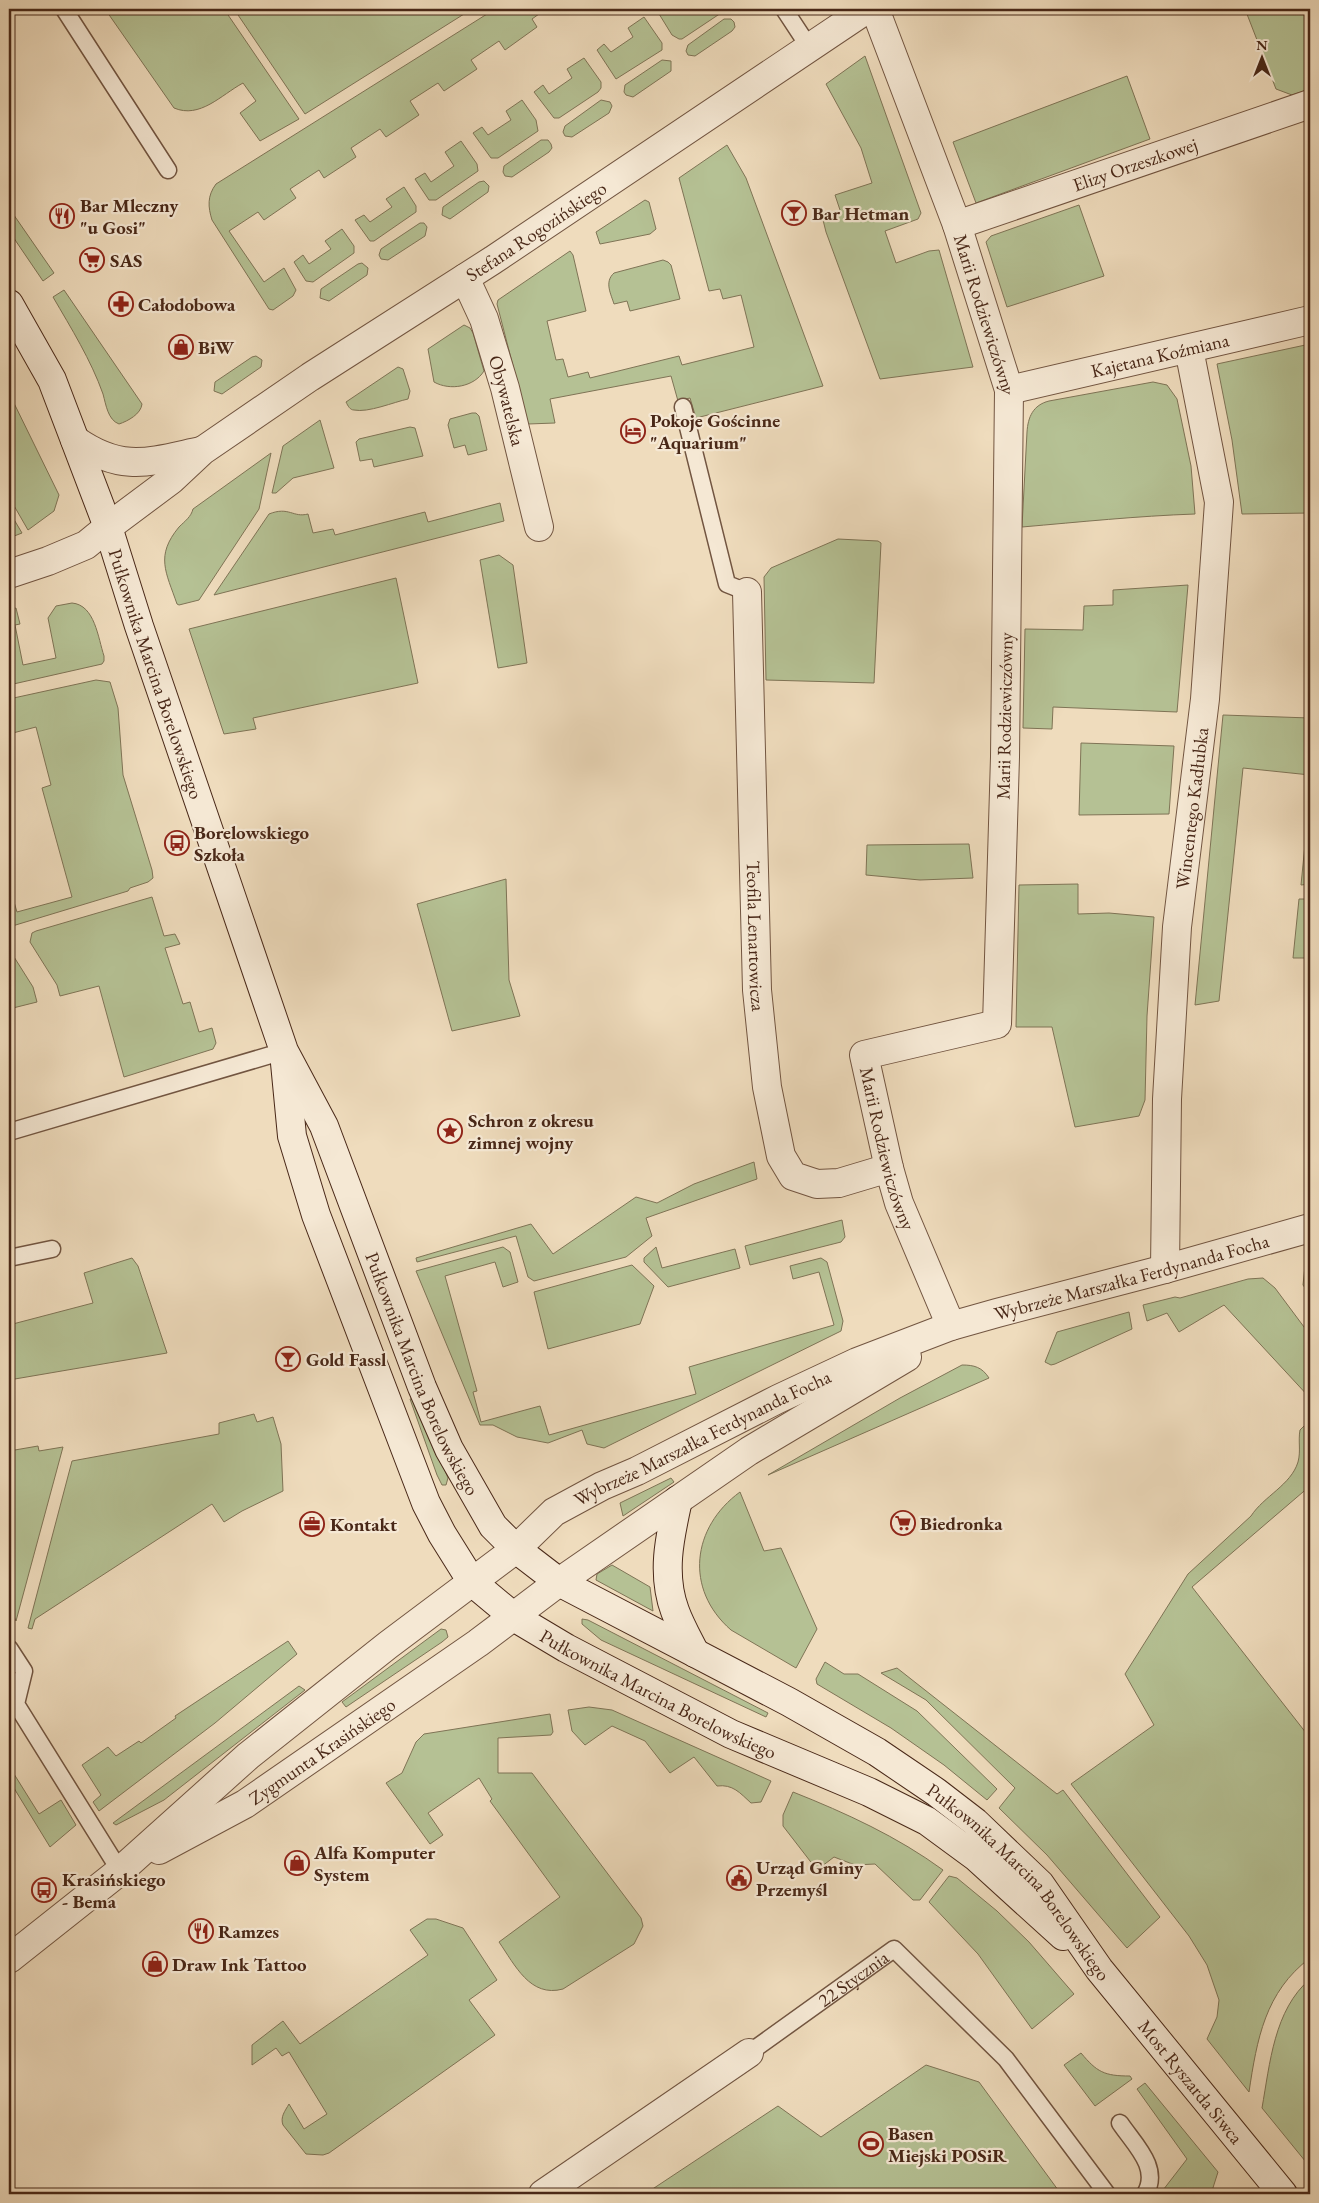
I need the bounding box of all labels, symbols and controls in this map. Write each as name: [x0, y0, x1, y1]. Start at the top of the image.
north arrow: [1236, 32, 1286, 82]
text: N: [1256, 36, 1268, 54]
street label: Elizy Orzeszkowej: [1069, 132, 1201, 197]
street label: Stefana Rogozińskiego: [461, 175, 611, 287]
place label: Bar Mleczny "u Gosi": [80, 193, 179, 240]
bar icon: Bar Hetman: [781, 200, 807, 226]
place label: Bar Hetman: [812, 201, 910, 226]
restaurant icon: Bar Mleczny "u Gosi": [49, 203, 75, 229]
street label: Marii Rodziewiczówny: [948, 231, 1021, 396]
supermarket icon: SAS: [79, 247, 105, 273]
place label: SAS: [110, 248, 142, 273]
pharmacy icon: Całodobowa: [108, 291, 134, 317]
place label: Całodobowa: [138, 292, 236, 317]
street label: Kajetana Koźmiana: [1089, 327, 1232, 384]
shop icon: BiW: [168, 334, 194, 360]
place label: BiW: [198, 335, 235, 360]
street label: Obywatelska: [483, 352, 531, 449]
place label: Pokoje Gościnne "Aquarium": [650, 408, 780, 455]
hotel icon: Pokoje Gościnne "Aquarium": [620, 418, 646, 444]
street label: Pułkownika Marcina Borelowskiego: [103, 546, 209, 802]
street label: Marii Rodziewiczówny: [991, 631, 1018, 800]
street label: Wincentego Kadłubka: [1170, 725, 1214, 891]
place label: Borelowskiego Szkoła: [194, 820, 310, 867]
bus stop icon: Borelowskiego Szkoła: [164, 830, 190, 856]
street label: Teofila Lenartowicza: [741, 860, 771, 1013]
street label: Marii Rodziewiczówny: [854, 1065, 921, 1234]
place label: Schron z okresu zimnej wojny: [468, 1108, 594, 1155]
place icon: Schron z okresu zimnej wojny: [437, 1118, 463, 1144]
street label: Wybrzeże Marszałka Ferdynanda Focha: [992, 1228, 1272, 1326]
street label: Pułkownika Marcina Borelowskiego: [359, 1249, 485, 1500]
bar icon: Gold Fassl: [275, 1346, 301, 1372]
place label: Gold Fassl: [306, 1347, 387, 1372]
street label: Wybrzeże Marszałka Ferdynanda Focha: [570, 1364, 835, 1512]
supermarket icon: Biedronka: [890, 1510, 916, 1536]
office icon: Kontakt: [299, 1511, 325, 1537]
place label: Biedronka: [920, 1511, 1003, 1536]
place label: Kontakt: [330, 1512, 397, 1537]
street label: Pułkownika Marcina Borelowskiego: [535, 1623, 780, 1765]
street label: Zygmunta Krasińskiego: [244, 1692, 400, 1811]
street label: Pułkownika Marcina Borelowskiego: [922, 1777, 1116, 1986]
place label: Alfa Komputer System: [313, 1840, 435, 1887]
shop icon: Alfa Komputer System: [284, 1850, 310, 1876]
place label: Urząd Gminy Przemyśl: [756, 1855, 864, 1902]
public building icon: Urząd Gminy Przemyśl: [726, 1865, 752, 1891]
place label: Krasińskiego - Bema: [62, 1867, 166, 1914]
bus stop icon: Krasińskiego - Bema: [31, 1877, 57, 1903]
restaurant icon: Ramzes: [188, 1918, 214, 1944]
place label: Ramzes: [218, 1919, 279, 1944]
street label: 22 Stycznia: [813, 1945, 894, 2013]
shop icon: Draw Ink Tattoo: [142, 1951, 168, 1977]
place label: Draw Ink Tattoo: [172, 1952, 307, 1977]
street label: Most Ryszarda Siwca: [1132, 2015, 1249, 2149]
place label: Basen Miejski POSiR: [888, 2121, 1007, 2168]
sports icon: Basen Miejski POSiR: [858, 2131, 884, 2157]

